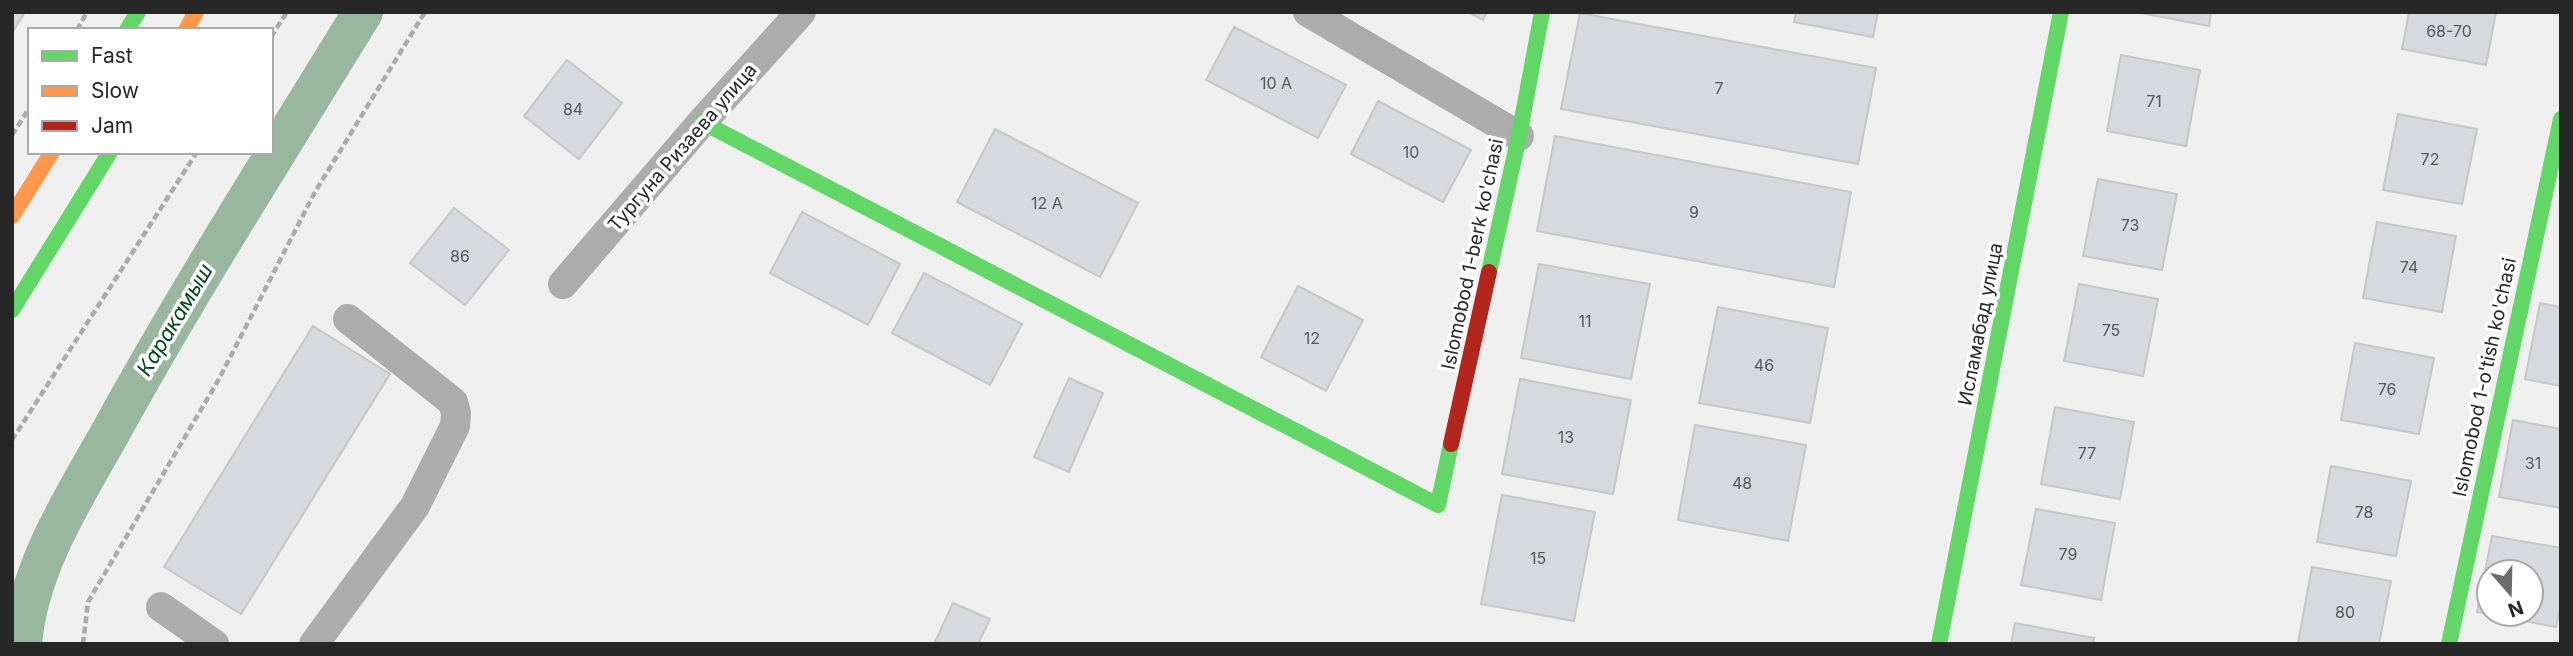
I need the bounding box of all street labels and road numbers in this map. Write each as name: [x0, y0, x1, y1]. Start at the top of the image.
street label: Тургуна Ризаева улица: [603, 59, 762, 236]
street label: Islomobod 1-berk ko'chasi: [1437, 137, 1508, 372]
street label: Исламабад улица: [1953, 241, 2008, 407]
street label: Islomobod 1-o'tish ko'chasi: [2448, 255, 2521, 499]

